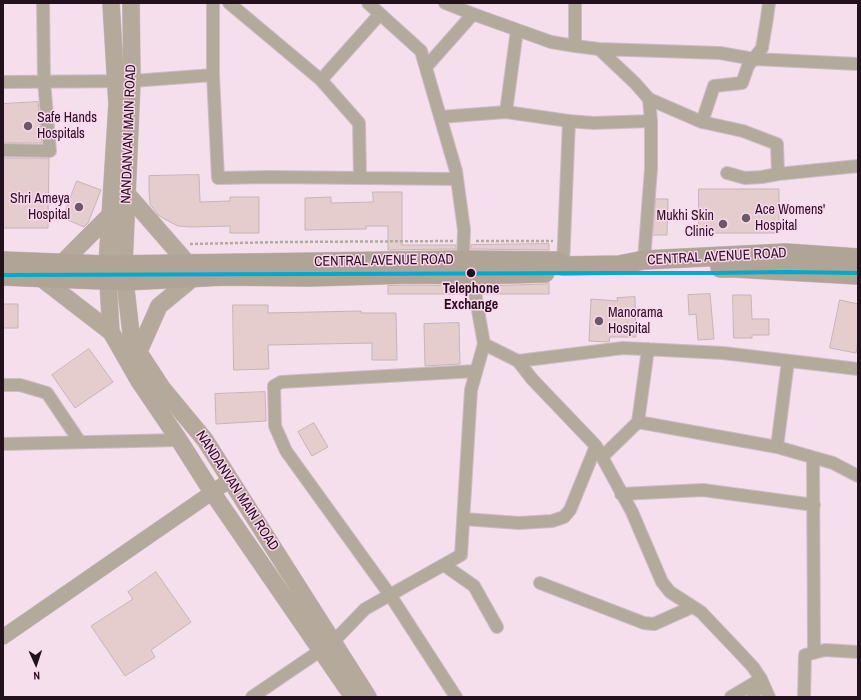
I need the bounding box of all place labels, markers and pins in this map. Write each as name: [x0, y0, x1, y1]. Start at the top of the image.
place label: Safe Hands Hospitals: [37, 110, 97, 142]
marker: Safe Hands Hospitals: [22, 120, 34, 132]
place label: Shri Ameya Hospital: [10, 191, 70, 224]
marker: Shri Ameya Hospital: [73, 201, 85, 213]
place label: Ace Womens' Hospital: [755, 202, 825, 234]
place label: Mukhi Skin Clinic: [657, 208, 714, 240]
marker: Ace Womens' Hospital: [740, 212, 752, 224]
marker: Mukhi Skin Clinic: [717, 218, 729, 230]
marker: Telephone Exchange: [465, 267, 477, 279]
place label: Telephone Exchange: [443, 281, 499, 314]
place label: Manorama Hospital: [608, 305, 663, 338]
marker: Manorama Hospital: [593, 315, 605, 327]

